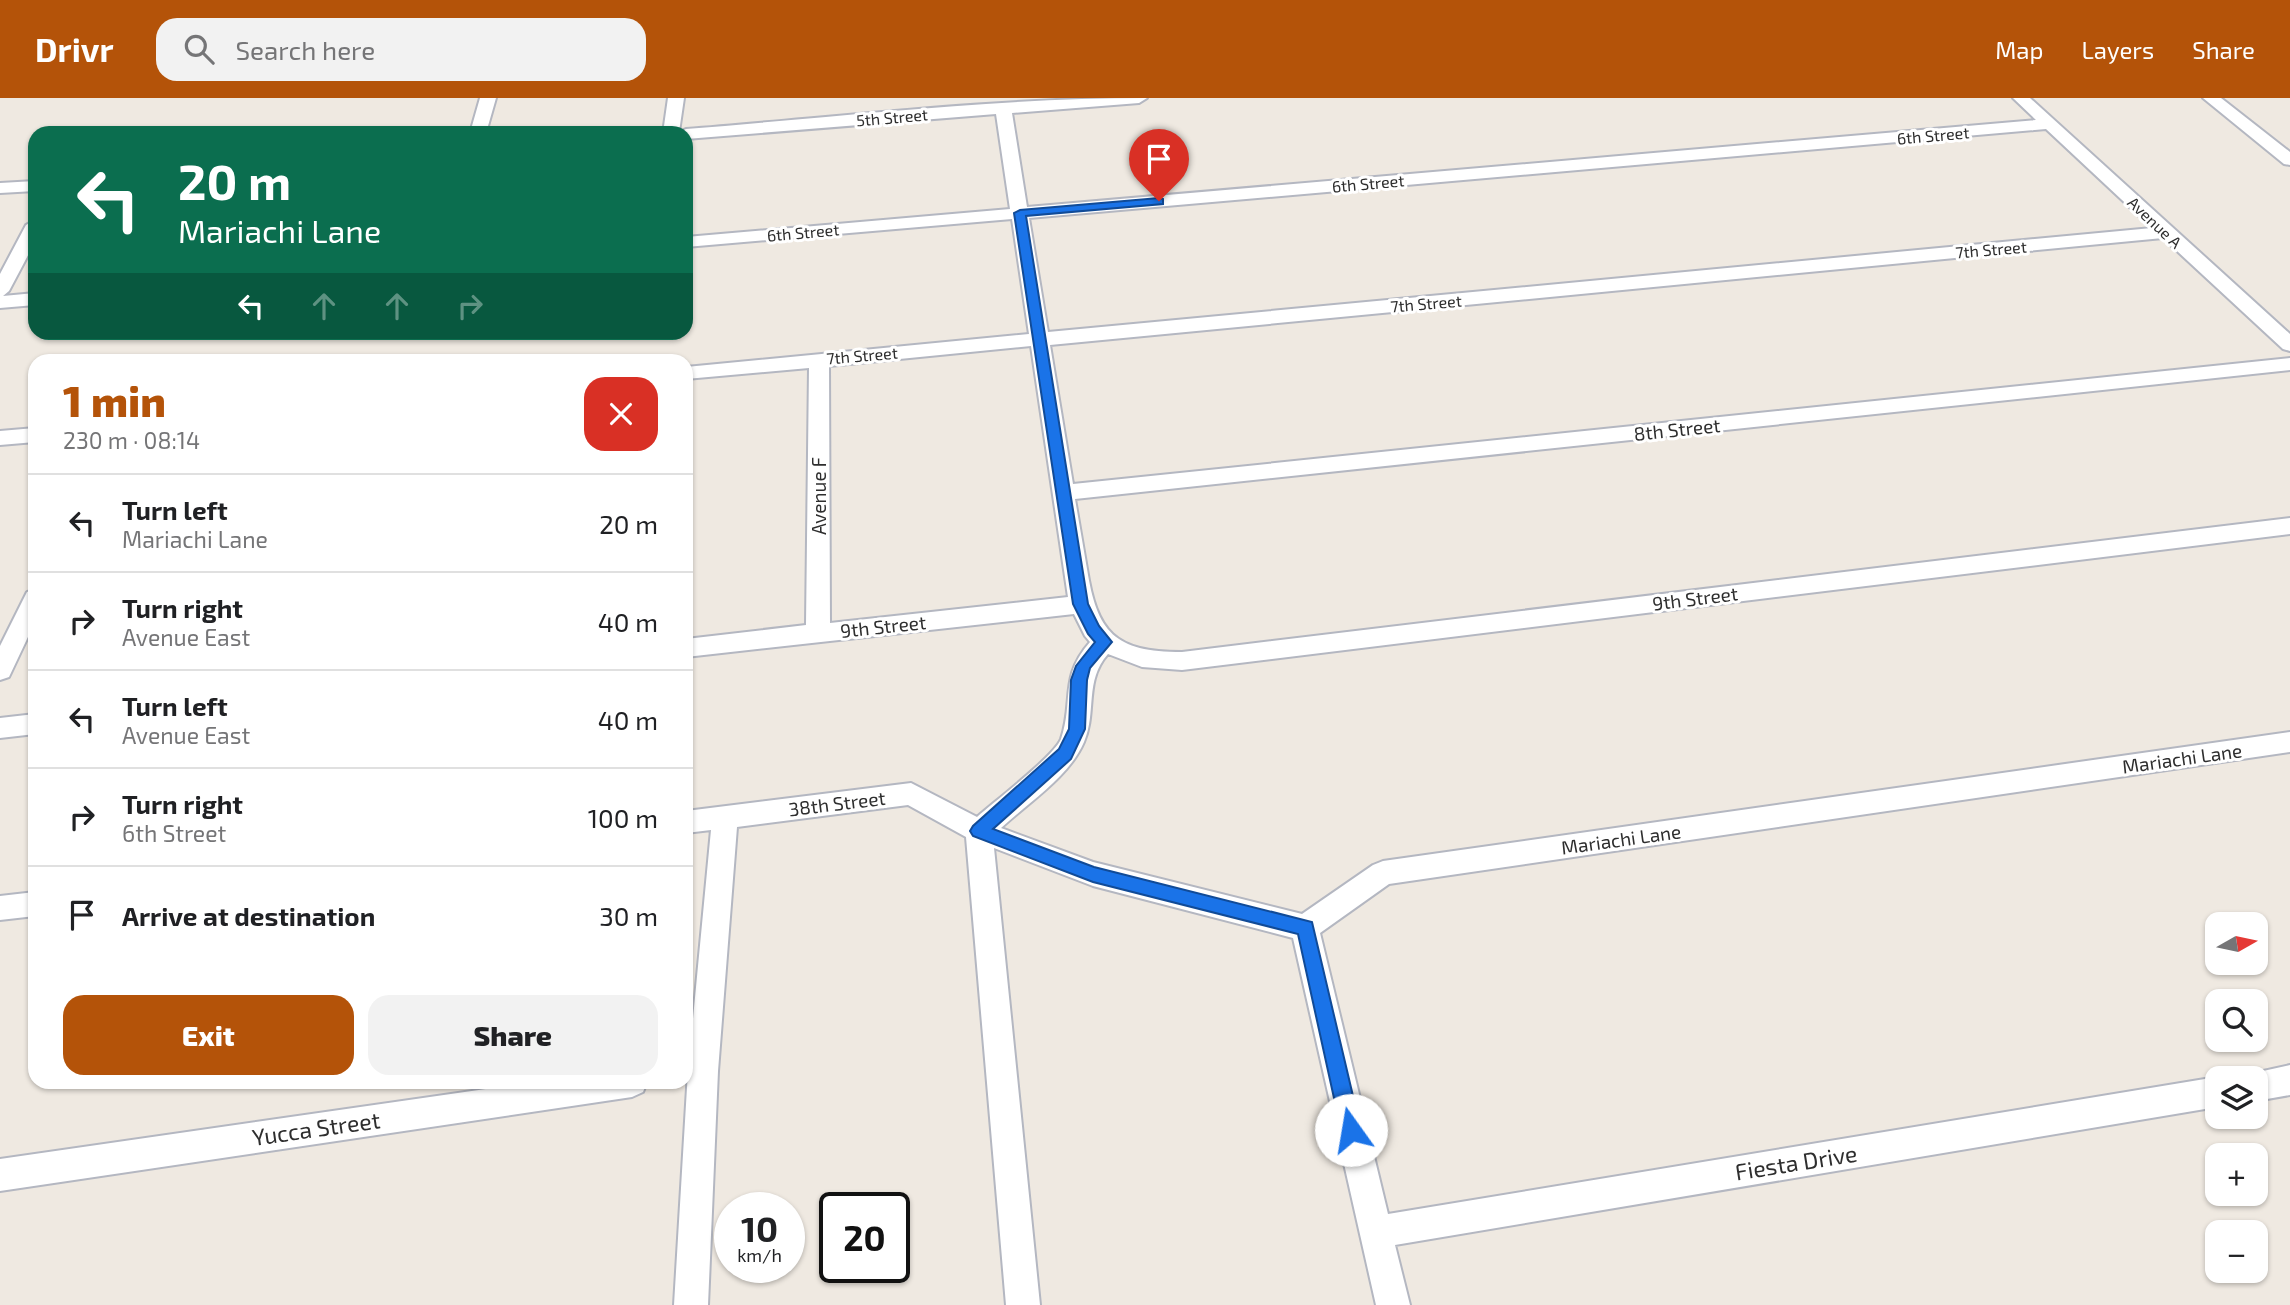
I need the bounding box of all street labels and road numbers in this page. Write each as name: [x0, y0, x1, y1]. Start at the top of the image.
street label: 5th Street: [855, 104, 929, 130]
street label: 6th Street: [1896, 122, 1970, 148]
street label: 6th Street: [1331, 170, 1405, 196]
street label: Avenue A: [2124, 192, 2186, 252]
street label: 6th Street: [766, 219, 840, 245]
street label: 7th Street: [1954, 236, 2028, 262]
street label: 7th Street: [1389, 290, 1463, 316]
street label: 7th Street: [825, 342, 899, 368]
street label: 8th Street: [1633, 413, 1721, 445]
street label: Avenue F: [807, 457, 830, 535]
street label: 9th Street: [1651, 581, 1739, 615]
street label: 9th Street: [839, 610, 927, 642]
street label: Mariachi Lane: [2121, 738, 2243, 778]
street label: 38th Street: [787, 786, 887, 820]
street label: Mariachi Lane: [1560, 819, 1682, 859]
street label: Yucca Street: [250, 1105, 382, 1151]
street label: Fiesta Drive: [1733, 1139, 1859, 1185]

